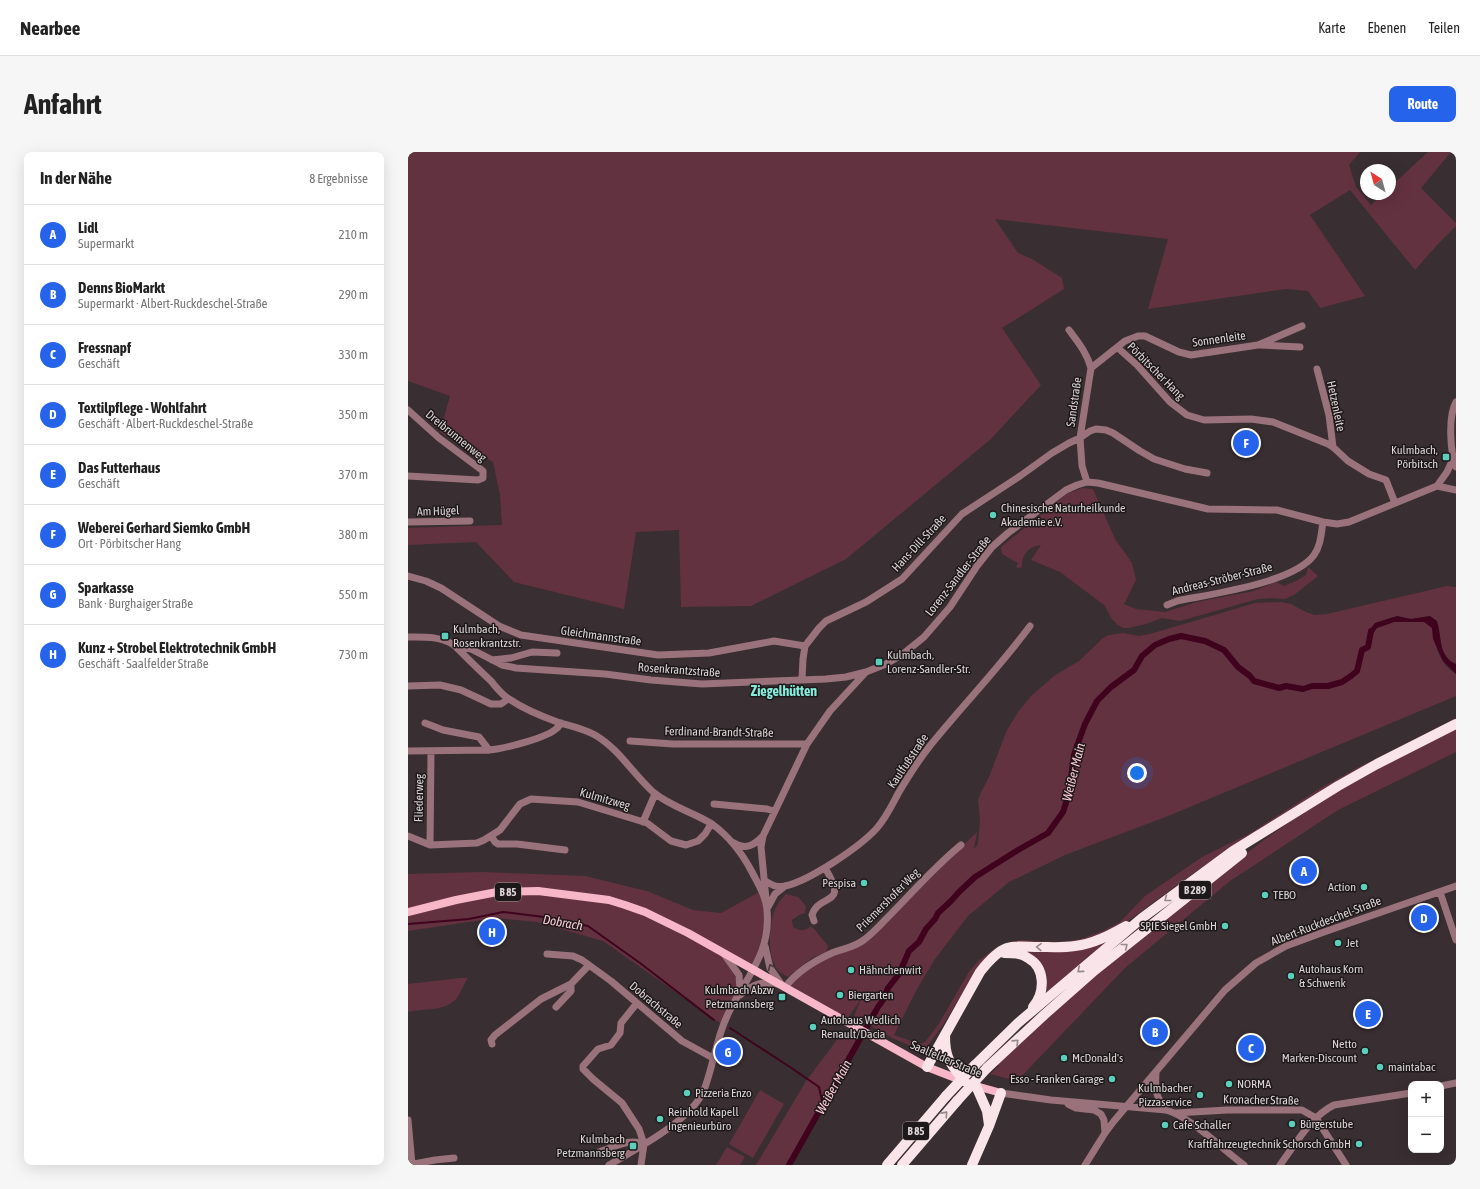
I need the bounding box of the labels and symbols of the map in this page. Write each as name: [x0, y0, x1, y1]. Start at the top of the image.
north arrow: [1360, 164, 1396, 200]
street label: Sonnenleite: [1191, 328, 1247, 350]
street label: Pörbitscher Hang: [1124, 339, 1188, 403]
street label: Sandstraße: [1064, 376, 1084, 428]
street label: Hetzenleite: [1324, 379, 1348, 433]
street label: Dreibrunnenweg: [423, 407, 490, 465]
pin: F: [1233, 428, 1259, 458]
place label: Kulmbach, Pörbitsch: [1391, 443, 1438, 471]
marker: Kulmbach, Pörbitsch: [1441, 452, 1451, 462]
place label: Chinesische Naturheilkunde Akademie e.V.: [1001, 501, 1126, 529]
street label: Am Hügel: [417, 503, 460, 519]
marker: Chinesische Naturheilkunde Akademie e.V.: [988, 510, 998, 520]
street label: Hans-Dill-Straße: [889, 512, 949, 574]
street label: Lorenz-Sandler-Straße: [922, 533, 994, 619]
street label: Andreas-Ströber-Straße: [1170, 560, 1274, 598]
place label: Kulmbach, Rosenkrantzstr.: [453, 622, 521, 650]
street label: Gleichmannstraße: [560, 623, 642, 649]
marker: Kulmbach, Rosenkrantzstr.: [440, 631, 450, 641]
place label: Kulmbach, Lorenz-Sandler-Str.: [887, 648, 970, 676]
marker: Kulmbach, Lorenz-Sandler-Str.: [874, 657, 884, 667]
street label: Rosenkrantzstraße: [637, 660, 721, 680]
district label: Ziegelhütten: [751, 683, 817, 699]
street label: Ferdinand-Brandt-Straße: [664, 724, 774, 740]
street label: Kaulfußstraße: [885, 731, 931, 791]
water label: Weißer Main: [1059, 741, 1088, 803]
your location: [1127, 763, 1147, 783]
street label: Fliederweg: [412, 773, 426, 822]
street label: Kulmitzweg: [578, 785, 633, 813]
pin: A: [1291, 856, 1317, 886]
street label: Priemershofer Weg: [853, 865, 923, 935]
place label: Pespisa: [822, 876, 856, 890]
marker: Pespisa: [859, 878, 869, 888]
place label: Action: [1328, 880, 1356, 894]
road number: B 289: [1179, 881, 1211, 899]
marker: Action: [1359, 882, 1369, 892]
road number: B 85: [495, 883, 521, 901]
place label: TEBO: [1273, 888, 1296, 902]
marker: TEBO: [1260, 890, 1270, 900]
street label: Albert-Ruckdeschel-Straße: [1269, 893, 1383, 949]
one-way arrow: [1165, 894, 1172, 901]
pin: D: [1411, 903, 1437, 933]
water label: Dobrach: [542, 912, 585, 933]
pin: H: [479, 917, 505, 947]
place label: SPIE Siegel GmbH: [1140, 919, 1217, 933]
marker: SPIE Siegel GmbH: [1220, 921, 1230, 931]
place label: Jet: [1346, 936, 1359, 950]
marker: Jet: [1333, 938, 1343, 948]
one-way arrow: [1036, 943, 1042, 951]
one-way arrow: [1121, 943, 1128, 950]
place label: Autohaus Korn & Schwenk: [1299, 962, 1363, 990]
one-way arrow: [768, 963, 776, 971]
place label: Hähnchenwirt: [859, 963, 922, 977]
marker: Hähnchenwirt: [846, 965, 856, 975]
one-way arrow: [1077, 966, 1085, 973]
marker: Autohaus Korn & Schwenk: [1286, 971, 1296, 981]
street label: Dobrachstraße: [627, 979, 685, 1031]
place label: Kulmbach Abzw Petzmannsberg: [705, 983, 775, 1011]
place label: Biergarten: [848, 988, 894, 1002]
marker: Biergarten: [835, 990, 845, 1000]
marker: Kulmbach Abzw Petzmannsberg: [777, 992, 787, 1002]
pin: E: [1355, 999, 1381, 1029]
place label: Autohaus Wedlich Renault/Dacia: [821, 1013, 900, 1041]
pin: B: [1142, 1017, 1168, 1047]
marker: Autohaus Wedlich Renault/Dacia: [808, 1022, 818, 1032]
pin: C: [1238, 1033, 1264, 1063]
pin: G: [715, 1037, 741, 1067]
place label: Netto Marken-Discount: [1282, 1037, 1358, 1065]
street label: Saalfelder Straße: [908, 1038, 984, 1080]
one-way arrow: [1011, 1039, 1019, 1047]
marker: Netto Marken-Discount: [1360, 1046, 1370, 1056]
place label: McDonald's: [1072, 1051, 1123, 1065]
marker: McDonald's: [1059, 1053, 1069, 1063]
water label: Weißer Main: [812, 1057, 855, 1117]
place label: maintabac: [1388, 1060, 1436, 1074]
marker: maintabac: [1375, 1062, 1385, 1072]
place label: Esso - Franken Garage: [1010, 1072, 1104, 1086]
marker: Esso - Franken Garage: [1107, 1074, 1117, 1084]
place label: NORMA: [1237, 1077, 1271, 1091]
marker: NORMA: [1224, 1079, 1234, 1089]
place label: Kulmbacher Pizzaservice: [1138, 1081, 1192, 1109]
place label: Pizzeria Enzo: [695, 1086, 752, 1100]
marker: Pizzeria Enzo: [682, 1088, 692, 1098]
marker: Kulmbacher Pizzaservice: [1195, 1090, 1205, 1100]
street label: Kronacher Straße: [1223, 1092, 1299, 1108]
place label: Reinhold Kapell Ingenieurbüro: [668, 1105, 739, 1133]
one-way arrow: [941, 1111, 948, 1119]
marker: Reinhold Kapell Ingenieurbüro: [655, 1114, 665, 1124]
place label: Bürgerstube: [1300, 1117, 1353, 1131]
place label: Cafe Schaller: [1173, 1118, 1231, 1132]
marker: Bürgerstube: [1287, 1119, 1297, 1129]
marker: Cafe Schaller: [1160, 1120, 1170, 1130]
road number: B 85: [903, 1122, 929, 1140]
place label: Kulmbach Petzmannsberg: [556, 1132, 626, 1160]
place label: Kraftfahrzeugtechnik Schorsch GmbH: [1188, 1137, 1351, 1151]
marker: Kraftfahrzeugtechnik Schorsch GmbH: [1354, 1139, 1364, 1149]
marker: Kulmbach Petzmannsberg: [628, 1141, 638, 1151]

